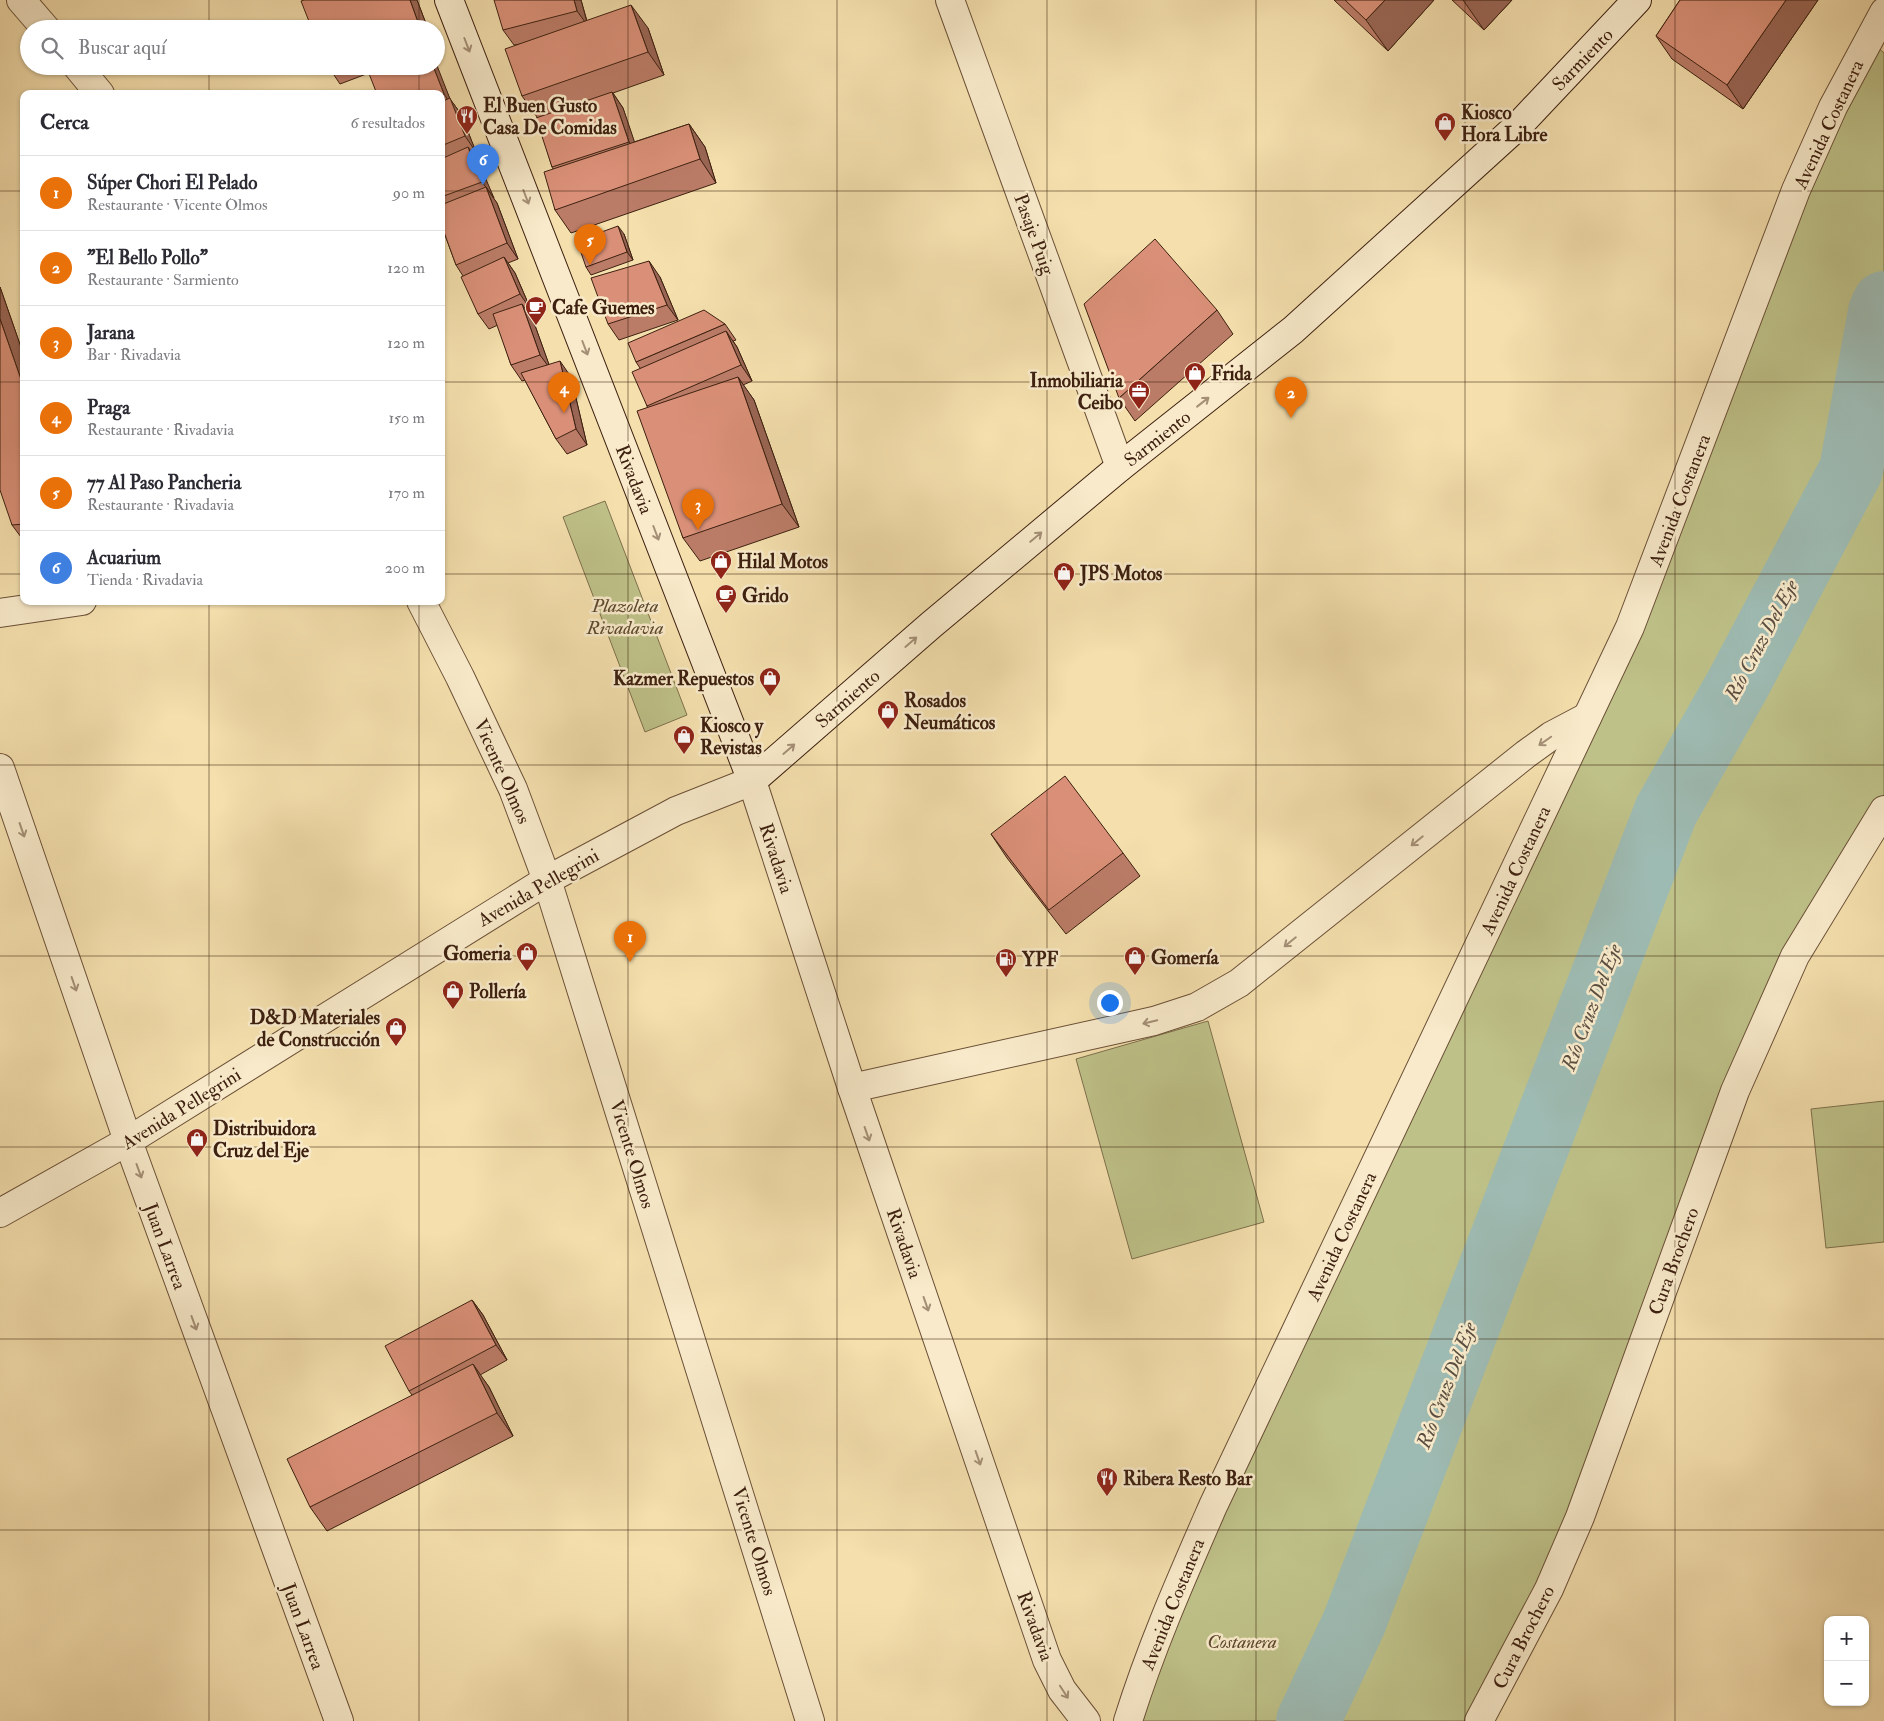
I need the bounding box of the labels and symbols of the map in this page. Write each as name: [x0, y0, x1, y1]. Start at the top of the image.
street label: Sarmiento: [1547, 23, 1618, 96]
one-way arrow: [463, 37, 472, 53]
street label: Avenida Costanera: [1788, 56, 1869, 194]
place label: El Buen Gusto Casa De Comidas: [483, 94, 617, 140]
place label: Kiosco Hora Libre: [1461, 101, 1547, 147]
restaurant icon: El Buen Gusto Casa De Comidas: [455, 104, 479, 135]
shop icon: Kiosco Hora Libre: [1433, 111, 1457, 142]
pin: 6: [467, 144, 499, 185]
one-way arrow: [522, 189, 531, 204]
street label: Pasaje Puig: [1008, 191, 1060, 279]
pin: 5: [574, 224, 606, 265]
cafe icon: Cafe Guemes: [524, 295, 548, 326]
place label: Cafe Guemes: [552, 296, 655, 320]
one-way arrow: [581, 341, 590, 356]
shop icon: Frida: [1183, 361, 1207, 392]
place label: Frida: [1211, 362, 1253, 386]
place label: Inmobiliaria Ceibo: [1030, 369, 1124, 415]
pin: 4: [548, 372, 580, 413]
pin: 2: [1275, 377, 1307, 418]
office icon: Inmobiliaria Ceibo: [1127, 379, 1151, 410]
one-way arrow: [1196, 396, 1209, 407]
street label: Sarmiento: [1119, 405, 1196, 472]
street label: Avenida Costanera: [1643, 431, 1716, 571]
street label: Rivadavia: [610, 441, 658, 518]
pin: 3: [682, 489, 714, 530]
one-way arrow: [652, 524, 661, 540]
one-way arrow: [1029, 532, 1042, 543]
shop icon: Hilal Motos: [709, 549, 733, 580]
place label: Hilal Motos: [737, 550, 829, 574]
shop icon: JPS Motos: [1052, 561, 1076, 592]
place label: JPS Motos: [1079, 562, 1163, 586]
water label: Río Cruz Del Eje: [1719, 575, 1804, 706]
cafe icon: Grido: [714, 583, 738, 614]
place label: Grido: [742, 584, 789, 608]
park label: Plazoleta Rivadavia: [586, 594, 664, 640]
one-way arrow: [905, 636, 918, 648]
street label: Sarmiento: [810, 664, 885, 733]
shop icon: Kazmer Repuestos: [758, 666, 782, 697]
place label: Kazmer Repuestos: [613, 667, 754, 692]
place label: Rosados Neumáticos: [903, 689, 996, 735]
shop icon: Rosados Neumáticos: [876, 699, 900, 730]
place label: Kiosco y Revistas: [700, 714, 764, 760]
street label: Vicente Olmos: [468, 715, 536, 828]
shop icon: Kiosco y Revistas: [672, 724, 696, 755]
one-way arrow: [1538, 736, 1552, 746]
one-way arrow: [783, 743, 796, 755]
street label: Avenida Costanera: [1475, 802, 1556, 940]
street label: Rivadavia: [753, 820, 799, 897]
one-way arrow: [17, 822, 27, 838]
one-way arrow: [1411, 836, 1424, 847]
street label: Avenida Pellegrini: [473, 843, 603, 933]
pin: 1: [614, 921, 646, 962]
one-way arrow: [1284, 937, 1297, 948]
water label: Río Cruz Del Eje: [1556, 940, 1627, 1075]
shop icon: Gomeria: [515, 941, 539, 972]
place label: Gomeria: [443, 942, 512, 966]
shop icon: Gomería: [1123, 945, 1147, 976]
place label: Gomería: [1151, 946, 1220, 970]
fuel station icon: YPF: [994, 947, 1018, 978]
place label: YPF: [1021, 948, 1058, 972]
one-way arrow: [70, 976, 79, 991]
shop icon: Pollería: [441, 979, 465, 1010]
place label: Pollería: [469, 980, 527, 1004]
your location: [1097, 990, 1123, 1016]
place label: D&D Materiales de Construcción: [250, 1006, 380, 1052]
shop icon: D&D Materiales de Construcción: [384, 1016, 408, 1047]
one-way arrow: [1143, 1018, 1159, 1027]
street label: Avenida Pellegrini: [117, 1063, 246, 1156]
street label: Vicente Olmos: [604, 1097, 660, 1211]
place label: Distribuidora Cruz del Eje: [213, 1117, 317, 1163]
one-way arrow: [863, 1125, 873, 1141]
shop icon: Distribuidora Cruz del Eje: [185, 1127, 209, 1158]
one-way arrow: [135, 1162, 144, 1178]
street label: Avenida Costanera: [1301, 1168, 1382, 1306]
street label: Juan Larrea: [138, 1199, 192, 1293]
street label: Cura Brochero: [1643, 1204, 1704, 1318]
street label: Rivadavia: [881, 1205, 927, 1282]
one-way arrow: [921, 1296, 931, 1312]
one-way arrow: [190, 1315, 199, 1331]
water label: Río Cruz Del Eje: [1411, 1318, 1482, 1453]
one-way arrow: [974, 1450, 983, 1465]
restaurant icon: Ribera Resto Bar: [1095, 1466, 1119, 1497]
place label: Ribera Resto Bar: [1123, 1467, 1253, 1491]
street label: Vicente Olmos: [726, 1484, 782, 1598]
street label: Avenida Costanera: [1135, 1535, 1210, 1675]
street label: Juan Larrea: [276, 1579, 330, 1673]
street label: Cura Brochero: [1488, 1582, 1560, 1693]
street label: Rivadavia: [1011, 1588, 1059, 1665]
park label: Costanera: [1207, 1630, 1277, 1654]
one-way arrow: [1059, 1685, 1070, 1699]

